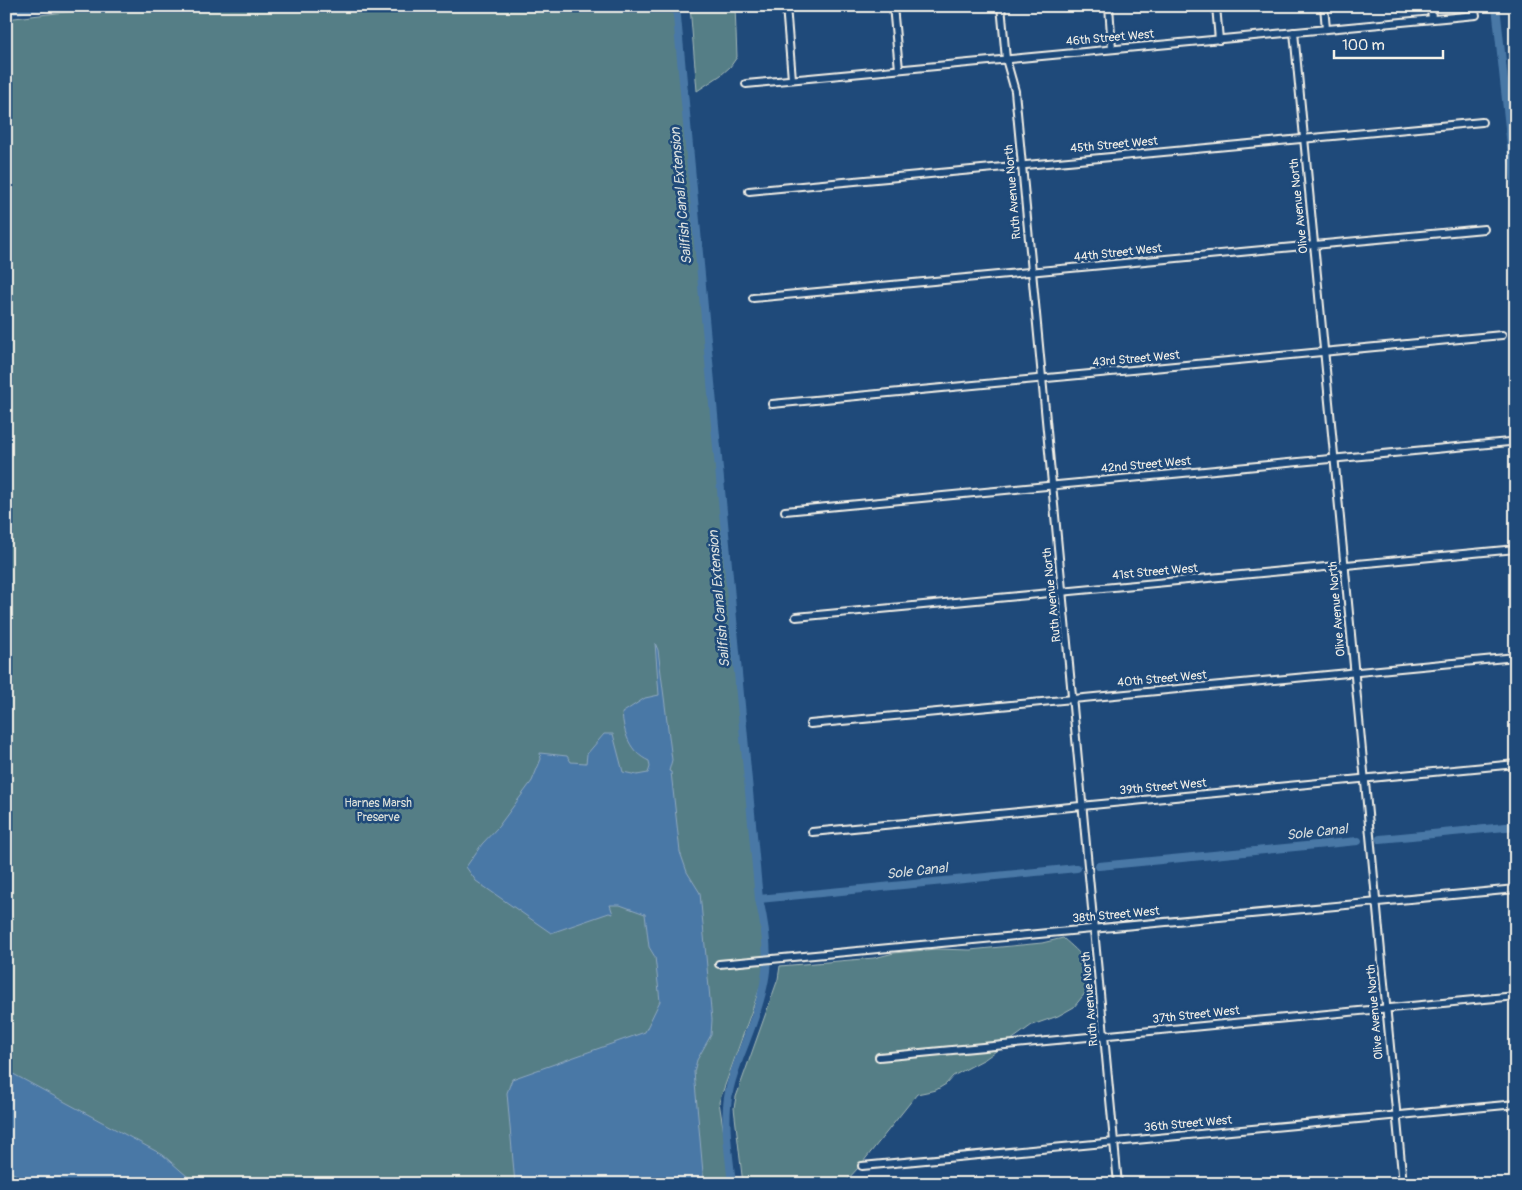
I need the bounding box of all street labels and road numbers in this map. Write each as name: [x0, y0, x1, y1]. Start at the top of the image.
street label: 46th Street West: [1065, 27, 1155, 49]
street label: 45th Street West: [1069, 134, 1159, 156]
street label: Ruth Avenue North: [1001, 144, 1025, 240]
street label: Olive Avenue North: [1287, 157, 1311, 254]
street label: 44th Street West: [1073, 241, 1163, 265]
street label: 43rd Street West: [1092, 348, 1180, 370]
street label: 42nd Street West: [1100, 454, 1192, 476]
street label: Ruth Avenue North: [1040, 547, 1064, 643]
street label: Olive Avenue North: [1325, 560, 1349, 657]
street label: 41st Street West: [1112, 561, 1199, 583]
street label: 40th Street West: [1117, 668, 1208, 690]
street label: 39th Street West: [1119, 776, 1207, 798]
street label: 38th Street West: [1072, 904, 1160, 926]
street label: Ruth Avenue North: [1078, 951, 1102, 1047]
street label: Olive Avenue North: [1363, 963, 1387, 1060]
street label: 37th Street West: [1152, 1003, 1241, 1027]
street label: 36th Street West: [1143, 1113, 1233, 1135]

